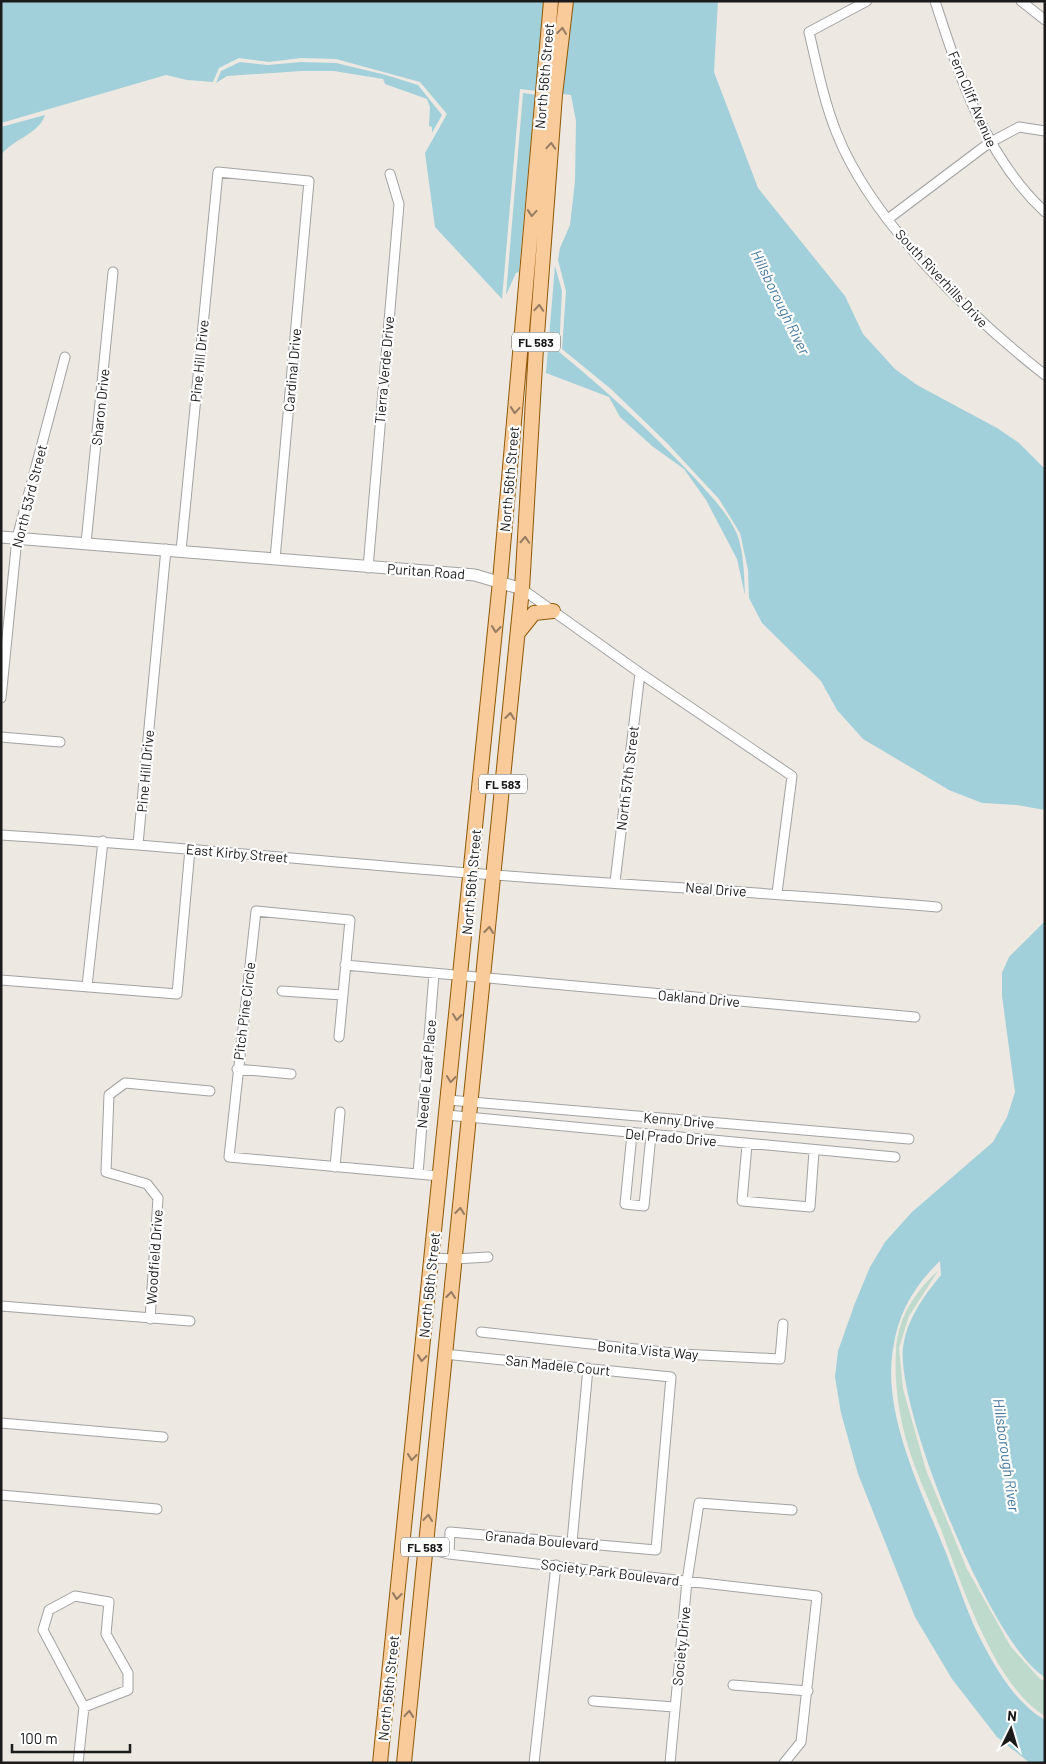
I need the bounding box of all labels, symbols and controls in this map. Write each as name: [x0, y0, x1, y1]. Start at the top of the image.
street label: North 56th Street: [531, 23, 557, 129]
one-way arrow: [556, 27, 567, 35]
street label: Fern Cliff Avenue: [945, 48, 1001, 150]
one-way arrow: [546, 142, 557, 150]
one-way arrow: [527, 209, 538, 217]
street label: South Riverhills Drive: [892, 225, 992, 331]
water label: Hillsborough River: [748, 247, 814, 358]
one-way arrow: [533, 304, 544, 312]
street label: Tierra Verde Drive: [371, 315, 397, 425]
street label: Pine Hill Drive: [186, 319, 212, 403]
street label: Cardinal Drive: [280, 328, 304, 412]
road number: FL 583: [512, 332, 560, 352]
street label: Sharon Drive: [88, 368, 112, 446]
one-way arrow: [510, 406, 521, 414]
street label: North 56th Street: [496, 426, 522, 532]
street label: North 53rd Street: [8, 443, 50, 549]
one-way arrow: [519, 536, 530, 544]
street label: Puritan Road: [386, 560, 466, 582]
one-way arrow: [490, 626, 501, 634]
one-way arrow: [504, 712, 515, 720]
street label: North 57th Street: [612, 725, 642, 831]
street label: Pine Hill Drive: [133, 729, 157, 813]
road number: FL 583: [479, 774, 527, 794]
street label: North 56th Street: [458, 829, 484, 935]
street label: East Kirby Street: [185, 840, 289, 866]
street label: Neal Drive: [685, 878, 747, 900]
one-way arrow: [483, 925, 494, 933]
street label: Pitch Pine Circle: [230, 961, 258, 1061]
street label: Oakland Drive: [657, 986, 741, 1010]
one-way arrow: [452, 1014, 463, 1022]
street label: Needle Leaf Place: [413, 1019, 439, 1129]
one-way arrow: [446, 1076, 457, 1084]
street label: Kenny Drive: [643, 1108, 715, 1132]
street label: Del Prado Drive: [624, 1125, 718, 1149]
one-way arrow: [454, 1206, 465, 1214]
street label: Woodfield Drive: [142, 1209, 166, 1305]
street label: North 56th Street: [415, 1231, 443, 1339]
one-way arrow: [445, 1291, 456, 1299]
street label: Bonita Vista Way: [597, 1337, 700, 1363]
street label: San Madele Court: [505, 1351, 611, 1379]
one-way arrow: [417, 1355, 428, 1363]
water label: Hillsborough River: [990, 1397, 1024, 1514]
one-way arrow: [406, 1454, 417, 1462]
one-way arrow: [422, 1513, 433, 1521]
street label: Granada Boulevard: [485, 1527, 599, 1553]
road number: FL 583: [401, 1538, 449, 1556]
street label: Society Park Boulevard: [540, 1555, 680, 1589]
one-way arrow: [392, 1592, 403, 1600]
street label: Society Drive: [668, 1606, 694, 1686]
street label: North 56th Street: [374, 1634, 402, 1742]
north arrow: [986, 1704, 1036, 1754]
text: N: [1007, 1707, 1018, 1724]
one-way arrow: [403, 1710, 414, 1718]
scale bar: [12, 1722, 130, 1754]
text: 100 m: [20, 1729, 58, 1747]

